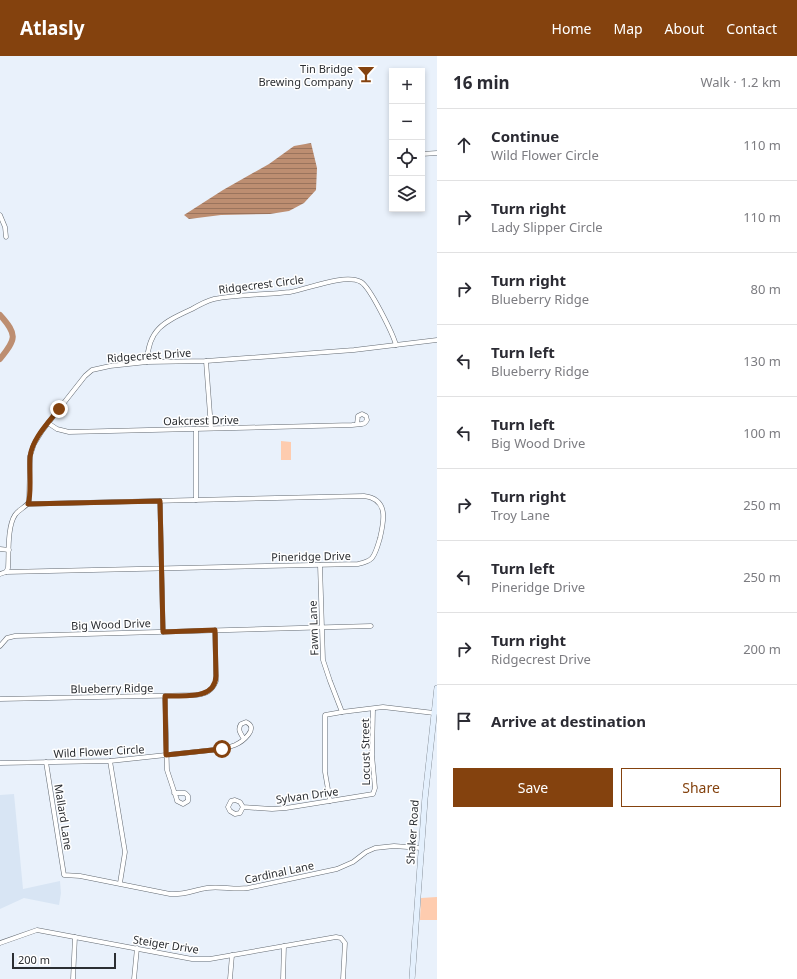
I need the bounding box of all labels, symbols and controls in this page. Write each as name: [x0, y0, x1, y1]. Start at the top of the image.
text: Atlasly: [20, 15, 85, 41]
text: Home: [552, 19, 591, 38]
text: Map: [613, 19, 643, 38]
text: About: [665, 19, 704, 38]
text: Contact: [726, 19, 777, 38]
place label: Tin Bridge Brewing Company: [258, 61, 353, 89]
bar icon: Tin Bridge Brewing Company: [356, 64, 376, 84]
map controls: [389, 68, 425, 212]
button: +: [389, 68, 425, 104]
text: 16 min: [453, 71, 510, 94]
text: Walk · 1.2 km: [701, 73, 781, 91]
button: −: [389, 104, 425, 140]
text: Continue: [491, 126, 559, 146]
icon: ahead: [453, 134, 475, 156]
text: 110 m: [743, 136, 781, 154]
button: locate: [389, 140, 425, 176]
text: Wild Flower Circle: [491, 146, 599, 164]
button: layers: [389, 176, 425, 212]
text: Turn right: [491, 198, 566, 218]
icon: right: [453, 206, 475, 228]
text: 110 m: [743, 208, 781, 226]
text: Lady Slipper Circle: [491, 218, 603, 236]
text: Turn right: [491, 270, 566, 290]
street label: Ridgecrest Circle: [218, 271, 304, 297]
icon: right: [453, 278, 475, 300]
text: 80 m: [751, 280, 781, 298]
text: Blueberry Ridge: [491, 290, 589, 308]
text: Turn left: [491, 342, 555, 362]
street label: Ridgecrest Drive: [106, 345, 192, 365]
icon: left: [453, 350, 475, 372]
text: 130 m: [743, 352, 781, 370]
text: Blueberry Ridge: [491, 362, 589, 380]
route end: [50, 400, 68, 418]
street label: Oakcrest Drive: [163, 412, 239, 428]
text: Turn left: [491, 414, 555, 434]
icon: left: [453, 422, 475, 444]
text: 100 m: [743, 424, 781, 442]
text: Big Wood Drive: [491, 434, 585, 452]
text: Turn right: [491, 486, 566, 506]
icon: right: [453, 494, 475, 516]
text: 250 m: [743, 496, 781, 514]
text: Troy Lane: [491, 506, 550, 524]
street label: Pineridge Drive: [271, 548, 351, 564]
text: Turn left: [491, 558, 555, 578]
icon: left: [453, 566, 475, 588]
text: 250 m: [743, 568, 781, 586]
text: Pineridge Drive: [491, 578, 585, 596]
street label: Fawn Lane: [305, 600, 321, 656]
street label: Big Wood Drive: [71, 615, 151, 633]
text: Turn right: [491, 630, 566, 650]
icon: right: [453, 638, 475, 660]
text: 200 m: [743, 640, 781, 658]
text: Ridgecrest Drive: [491, 650, 591, 668]
street label: Blueberry Ridge: [70, 680, 154, 696]
icon: arrive: [453, 710, 475, 732]
text: Arrive at destination: [491, 711, 646, 731]
street label: Locust Street: [357, 718, 373, 786]
route start: [213, 740, 231, 758]
street label: Wild Flower Circle: [53, 741, 145, 761]
button: Save: [453, 768, 613, 807]
button: Share: [621, 768, 781, 807]
street label: Mallard Lane: [51, 783, 77, 851]
street label: Sylvan Drive: [275, 783, 339, 807]
street label: Shaker Road: [402, 799, 422, 865]
street label: Cardinal Lane: [243, 857, 315, 887]
street label: Steiger Drive: [132, 931, 200, 957]
scale bar: [12, 951, 116, 970]
text: 200 m: [18, 952, 50, 967]

